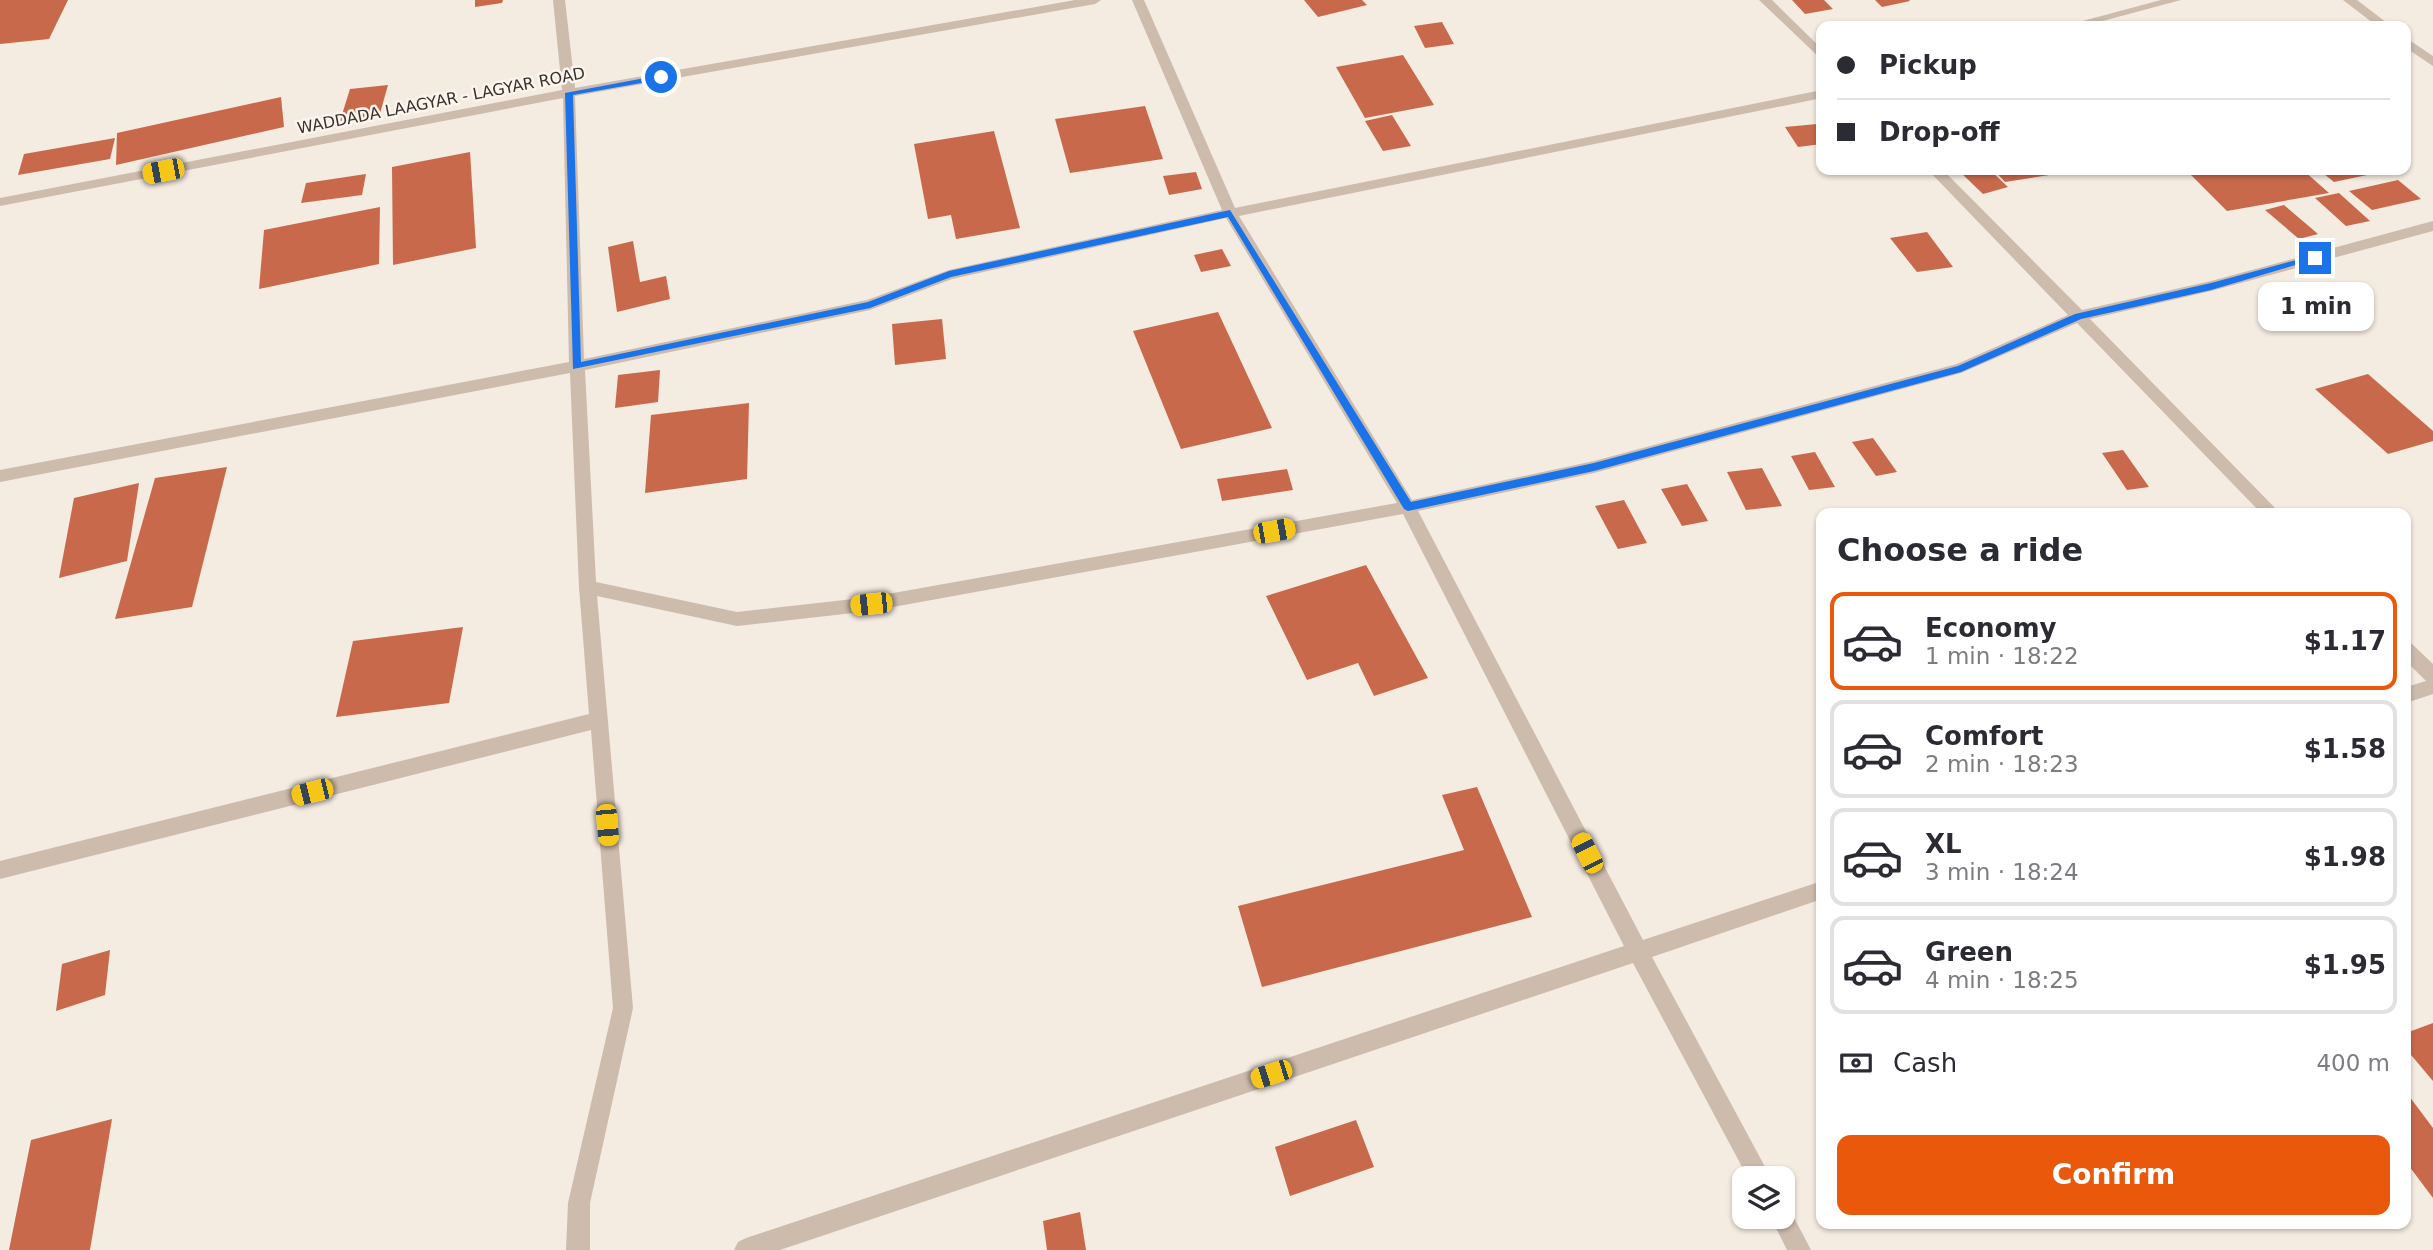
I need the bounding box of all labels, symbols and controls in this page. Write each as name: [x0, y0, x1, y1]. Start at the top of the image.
text: Pickup: [1879, 50, 1977, 80]
route start: [645, 61, 677, 93]
street label: WADDADA LAAGYAR - LAGYAR ROAD: [296, 63, 587, 138]
text: Drop-off: [1879, 117, 2000, 147]
car: [141, 157, 186, 185]
route end: [2299, 242, 2331, 274]
callout: 1 min: [2257, 282, 2373, 332]
text: 1 min: [2280, 293, 2352, 319]
car: [1252, 517, 1297, 545]
text: Choose a ride: [1837, 531, 2083, 569]
car: [850, 591, 893, 617]
icon: car: [1841, 610, 1904, 673]
text: Economy: [1925, 613, 2056, 643]
text: $1.17: [2304, 626, 2386, 656]
text: 1 min · 18:22: [1925, 643, 2079, 669]
icon: car: [1841, 718, 1904, 781]
text: Comfort: [1925, 721, 2043, 751]
text: $1.58: [2304, 734, 2386, 764]
text: 2 min · 18:23: [1925, 751, 2079, 777]
car: [290, 777, 335, 807]
car: [595, 803, 620, 847]
icon: car: [1841, 826, 1904, 889]
text: XL: [1925, 829, 1962, 859]
car: [1569, 830, 1606, 876]
text: $1.98: [2304, 842, 2386, 872]
text: 3 min · 18:24: [1925, 859, 2079, 885]
icon: car: [1841, 934, 1904, 997]
text: Green: [1925, 937, 2013, 967]
text: $1.95: [2304, 950, 2386, 980]
text: 4 min · 18:25: [1925, 967, 2079, 993]
icon: cash: [1837, 1044, 1875, 1082]
text: Cash: [1893, 1048, 1957, 1078]
text: 400 m: [2316, 1050, 2390, 1076]
car: [1248, 1058, 1295, 1090]
button: Confirm: [1837, 1135, 2390, 1215]
map controls: [1732, 1166, 1795, 1229]
button: layers: [1732, 1166, 1795, 1229]

